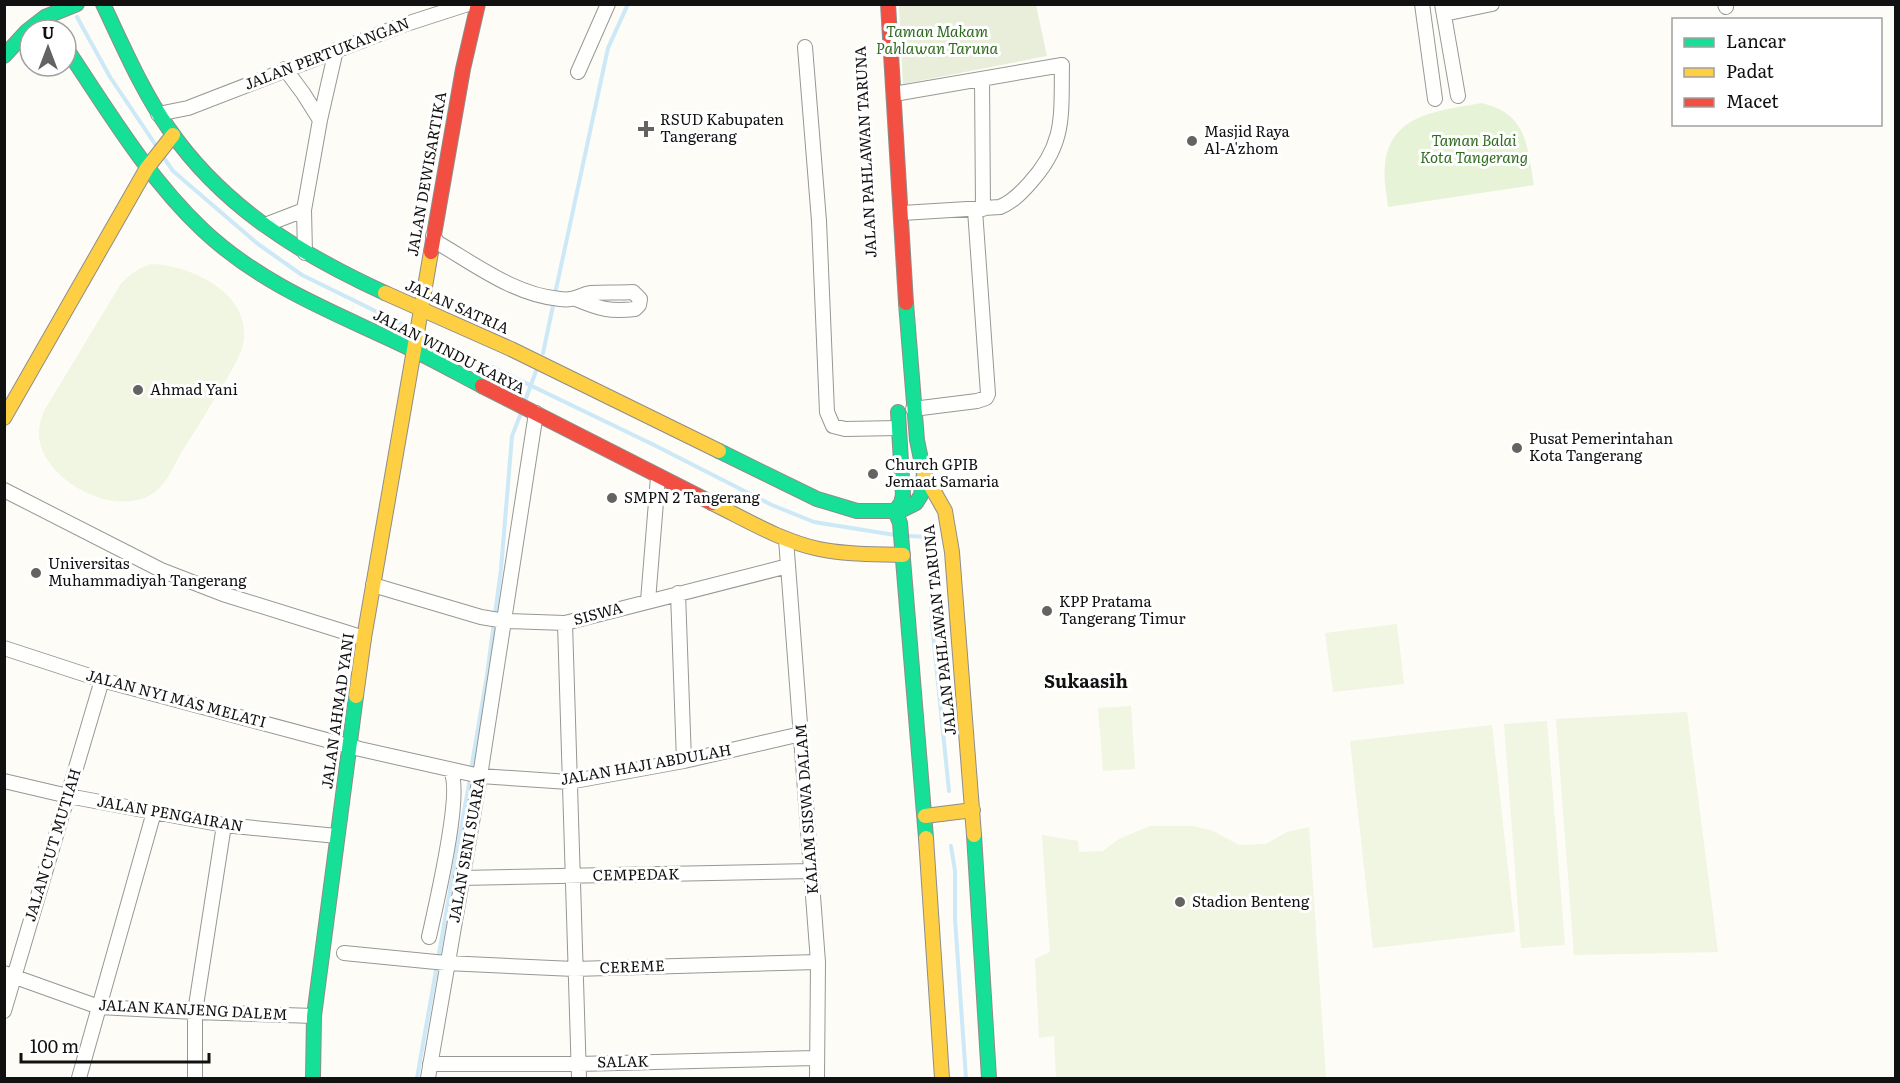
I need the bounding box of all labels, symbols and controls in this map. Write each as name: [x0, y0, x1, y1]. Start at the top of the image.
street label: JALAN PERTUKANGAN: [240, 10, 412, 95]
north arrow: [18, 18, 78, 78]
legend: [1672, 18, 1882, 126]
park label: Taman Makam Pahlawan Taruna: [876, 19, 999, 59]
text: U: [42, 20, 55, 44]
text: Lancar: [1726, 27, 1786, 54]
street label: JALAN PAHLAWAN TARUNA: [847, 46, 882, 259]
text: Padat: [1726, 57, 1775, 84]
text: Macet: [1726, 87, 1779, 114]
street label: JALAN DEWISARTIKA: [400, 90, 451, 258]
place label: RSUD Kabupaten Tangerang: [660, 107, 784, 147]
place label: Masjid Raya Al-A'zhom: [1204, 119, 1291, 159]
marker: RSUD Kabupaten Tangerang: [637, 120, 655, 138]
park label: Taman Balai Kota Tangerang: [1420, 128, 1528, 168]
marker: Masjid Raya Al-A'zhom: [1185, 134, 1199, 148]
street label: JALAN SATRIA: [402, 272, 513, 339]
street label: JALAN WINDU KARYA: [370, 302, 530, 399]
place label: Ahmad Yani: [150, 377, 238, 400]
marker: Ahmad Yani: [131, 383, 145, 397]
place label: Pusat Pemerintahan Kota Tangerang: [1529, 426, 1673, 466]
marker: Pusat Pemerintahan Kota Tangerang: [1510, 441, 1524, 455]
place label: Church GPIB Jemaat Samaria: [885, 452, 1000, 492]
marker: Church GPIB Jemaat Samaria: [866, 467, 880, 481]
place label: SMPN 2 Tangerang: [624, 485, 761, 508]
marker: SMPN 2 Tangerang: [605, 491, 619, 505]
street label: JALAN PAHLAWAN TARUNA: [916, 523, 961, 737]
place label: Universitas Muhammadiyah Tangerang: [48, 551, 247, 591]
marker: Universitas Muhammadiyah Tangerang: [29, 566, 43, 580]
place label: KPP Pratama Tangerang Timur: [1059, 589, 1186, 629]
street label: SISWA: [571, 595, 625, 630]
marker: KPP Pratama Tangerang Timur: [1040, 604, 1054, 618]
street label: JALAN AHMAD YANI: [314, 631, 359, 790]
street label: JALAN NYI MAS MELATI: [84, 662, 269, 733]
district label: Sukaasih: [1044, 667, 1128, 694]
street label: KALAM SISWA DALAM: [788, 723, 823, 895]
street label: JALAN HAJI ABDULAH: [558, 737, 733, 790]
street label: JALAN CUT MUTIAH: [17, 765, 86, 924]
street label: JALAN SENI SUARA: [441, 775, 490, 924]
street label: JALAN PENGAIRAN: [95, 788, 245, 837]
street label: CEMPEDAK: [592, 861, 680, 886]
place label: Stadion Benteng: [1192, 889, 1310, 912]
marker: Stadion Benteng: [1173, 895, 1187, 909]
street label: CEREME: [599, 953, 665, 978]
street label: JALAN KANJENG DALEM: [98, 992, 288, 1025]
scale bar: [21, 1026, 208, 1064]
text: 100 m: [30, 1032, 79, 1059]
street label: SALAK: [597, 1049, 650, 1072]

